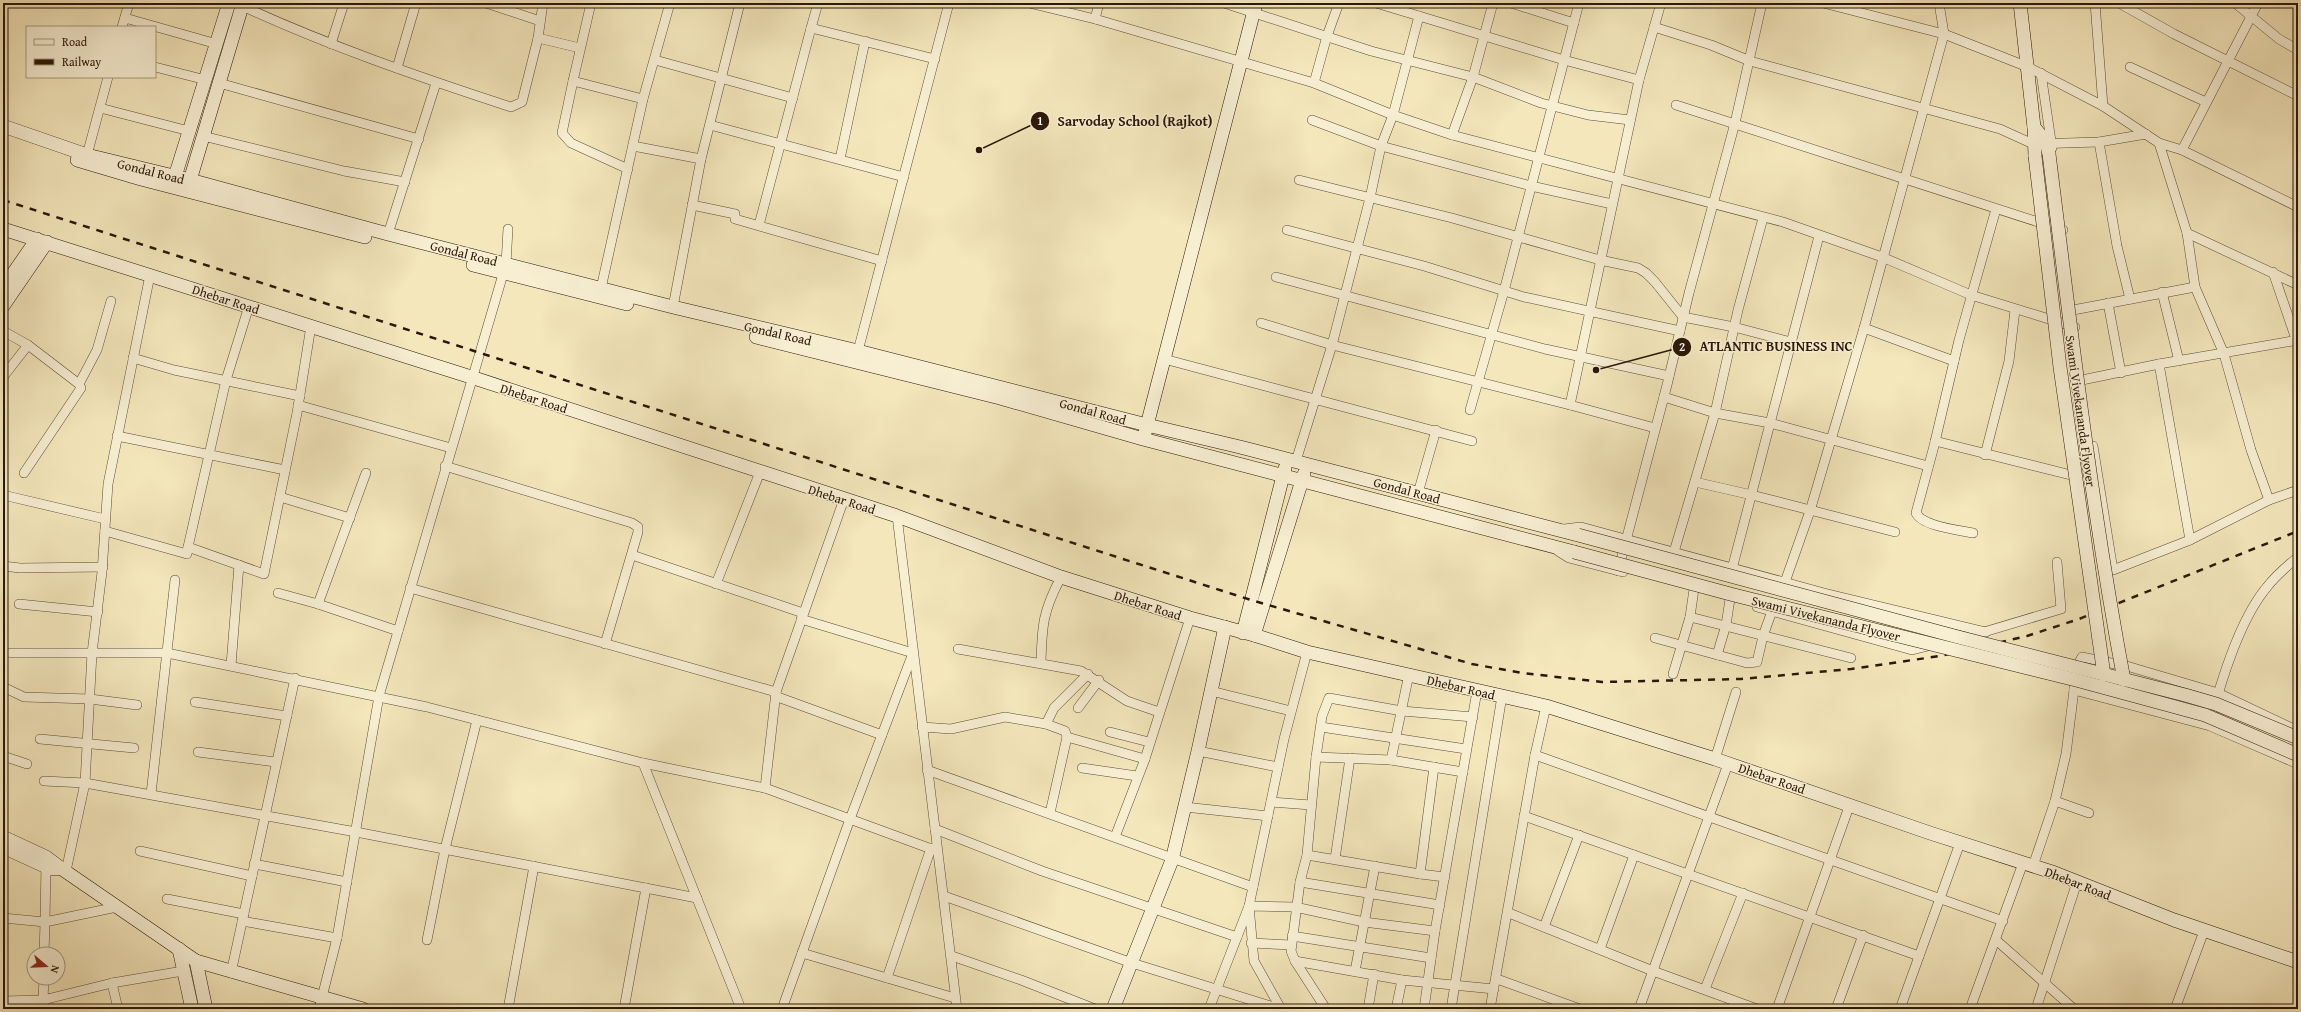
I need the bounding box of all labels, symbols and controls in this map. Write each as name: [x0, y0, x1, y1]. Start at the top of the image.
legend: [26, 26, 156, 78]
text: Road: [62, 33, 88, 50]
text: Railway: [62, 53, 101, 70]
callout: Sarvoday School (Rajkot): [1030, 108, 1220, 134]
text: Sarvoday School (Rajkot): [1058, 111, 1213, 131]
text: 1: [1037, 112, 1043, 129]
street label: Gondal Road: [115, 154, 186, 189]
street label: Gondal Road: [428, 236, 499, 271]
street label: Dhebar Road: [190, 280, 262, 319]
street label: Gondal Road: [742, 317, 813, 350]
callout: ATLANTIC BUSINESS INC: [1672, 334, 1860, 360]
street label: Swami Vivekananda Flyover: [2060, 334, 2101, 489]
text: ATLANTIC BUSINESS INC: [1700, 336, 1853, 356]
text: 2: [1679, 338, 1685, 355]
street label: Dhebar Road: [498, 379, 570, 418]
street label: Gondal Road: [1057, 393, 1128, 430]
street label: Gondal Road: [1371, 472, 1442, 509]
street label: Dhebar Road: [806, 480, 878, 519]
street label: Dhebar Road: [1112, 586, 1184, 625]
street label: Swami Vivekananda Flyover: [1749, 591, 1903, 646]
street label: Dhebar Road: [1425, 670, 1497, 705]
street label: Dhebar Road: [1736, 758, 1808, 799]
street label: Dhebar Road: [2042, 862, 2114, 905]
north arrow: [26, 946, 66, 986]
text: N: [46, 963, 64, 976]

